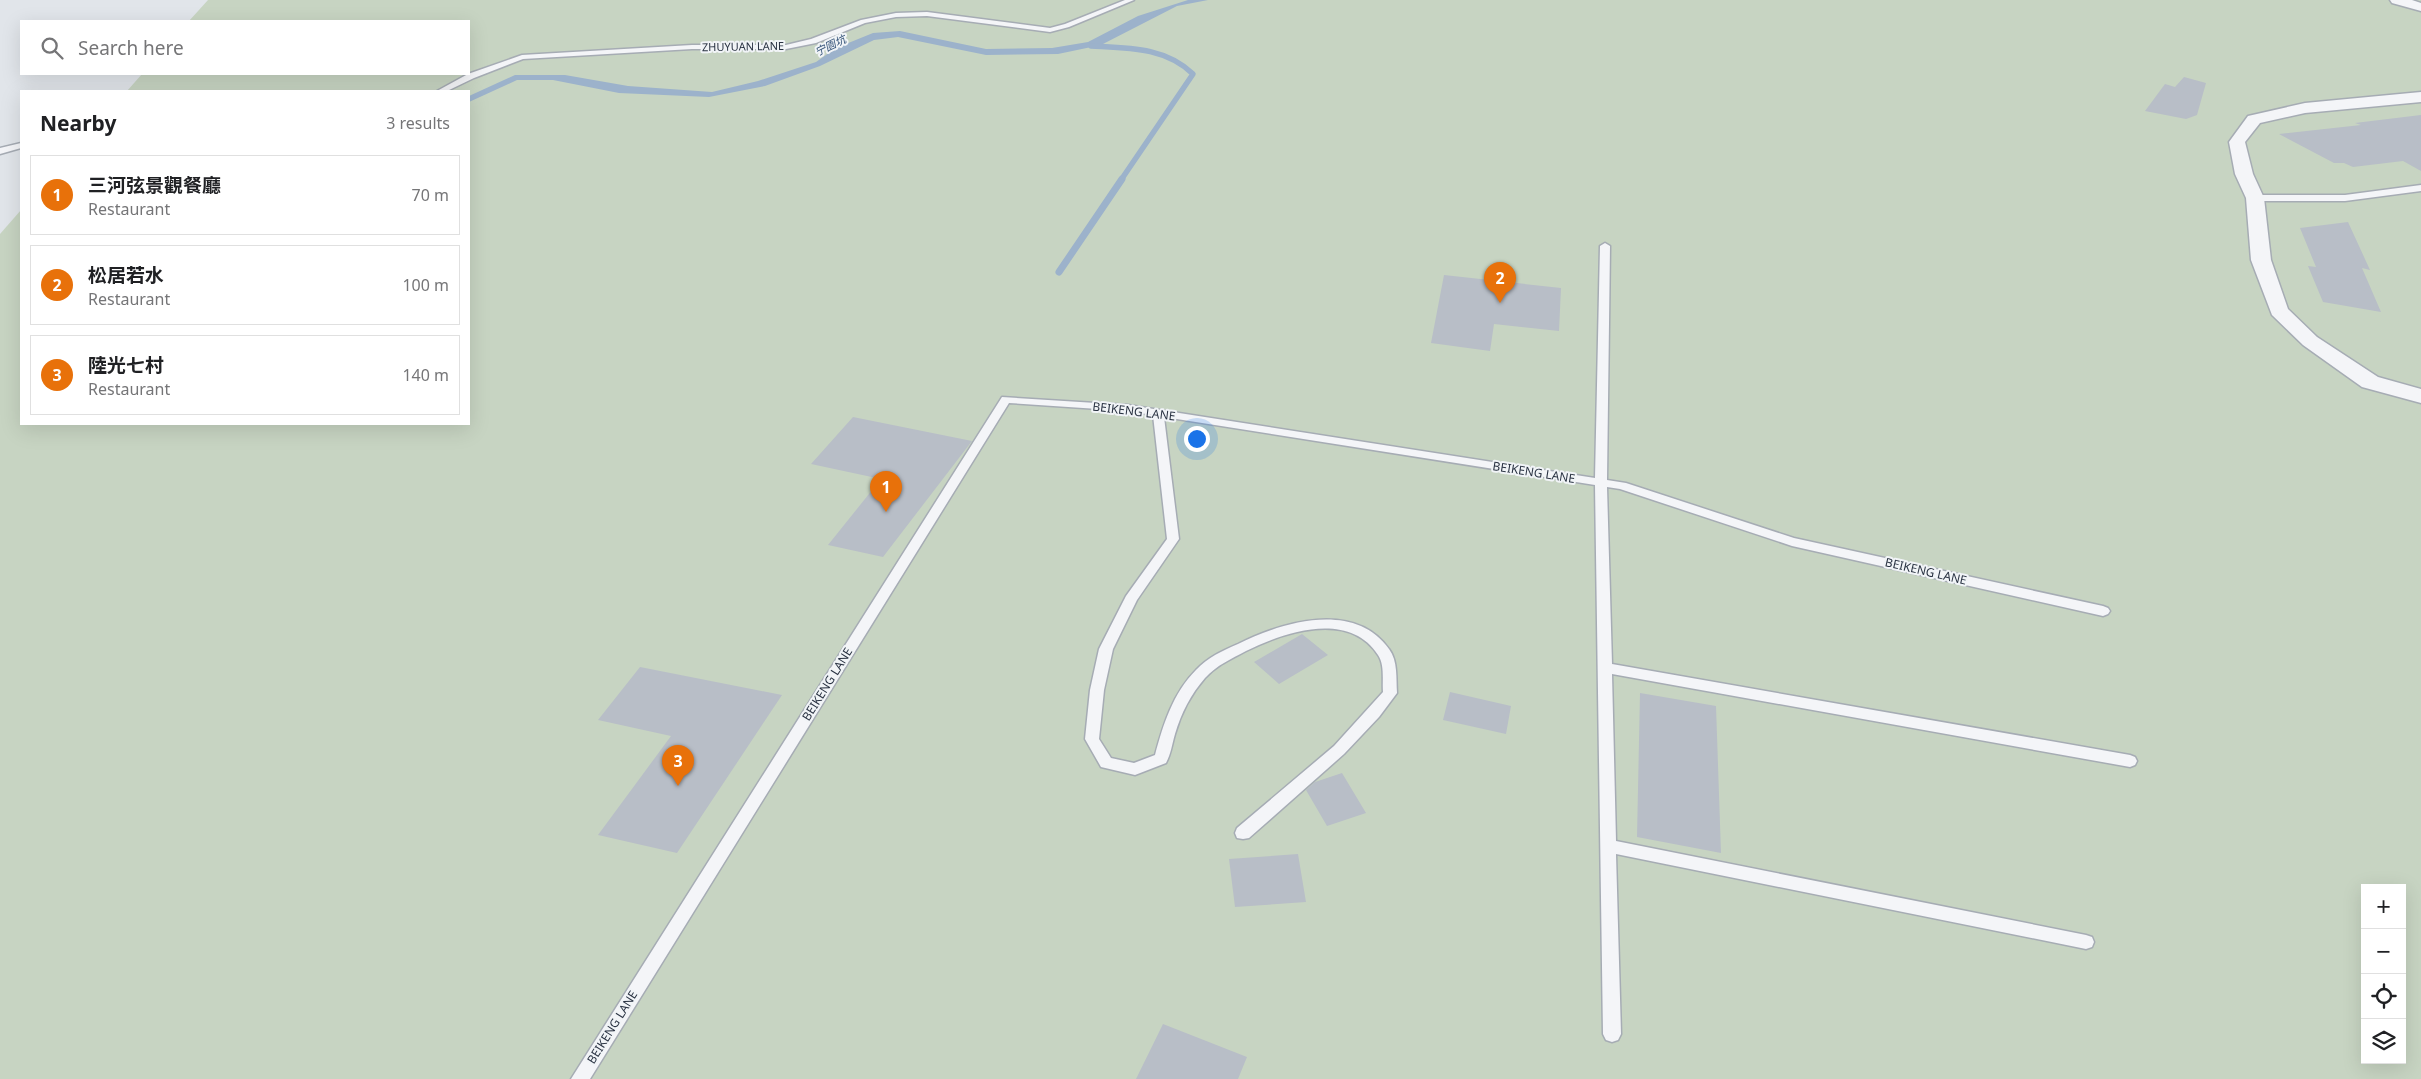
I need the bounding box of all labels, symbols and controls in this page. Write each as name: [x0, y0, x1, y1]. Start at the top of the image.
search box: [20, 20, 470, 75]
water label: 宁園坑: [812, 30, 850, 59]
icon: search: [38, 34, 66, 62]
text: Search here: [78, 35, 184, 61]
street label: ZHUYUAN LANE: [702, 38, 784, 54]
text: Nearby: [40, 109, 116, 137]
text: 3 results: [386, 112, 450, 134]
text: 三河弦景觀餐廳: [88, 172, 221, 198]
text: 1: [52, 184, 62, 206]
text: 70 m: [412, 184, 449, 206]
text: Restaurant: [88, 198, 170, 220]
text: 松居若水: [88, 262, 164, 288]
pin: 2: [1484, 262, 1516, 303]
text: 2: [52, 274, 62, 296]
text: 100 m: [402, 274, 449, 296]
text: Restaurant: [88, 288, 170, 310]
text: 陸光七村: [88, 352, 164, 378]
text: 3: [52, 364, 62, 386]
text: 140 m: [402, 364, 449, 386]
text: Restaurant: [88, 378, 170, 400]
street label: BEIKENG LANE: [1092, 397, 1176, 425]
your location: [1184, 426, 1210, 452]
street label: BEIKENG LANE: [1491, 457, 1577, 487]
pin: 1: [870, 471, 902, 512]
street label: BEIKENG LANE: [1883, 553, 1969, 589]
street label: BEIKENG LANE: [798, 644, 856, 724]
pin: 3: [662, 745, 694, 786]
map controls: [2361, 884, 2406, 1064]
button: +: [2361, 884, 2406, 929]
button: −: [2361, 929, 2406, 974]
button: locate: [2361, 974, 2406, 1019]
street label: BEIKENG LANE: [583, 987, 641, 1067]
button: layers: [2361, 1019, 2406, 1064]

